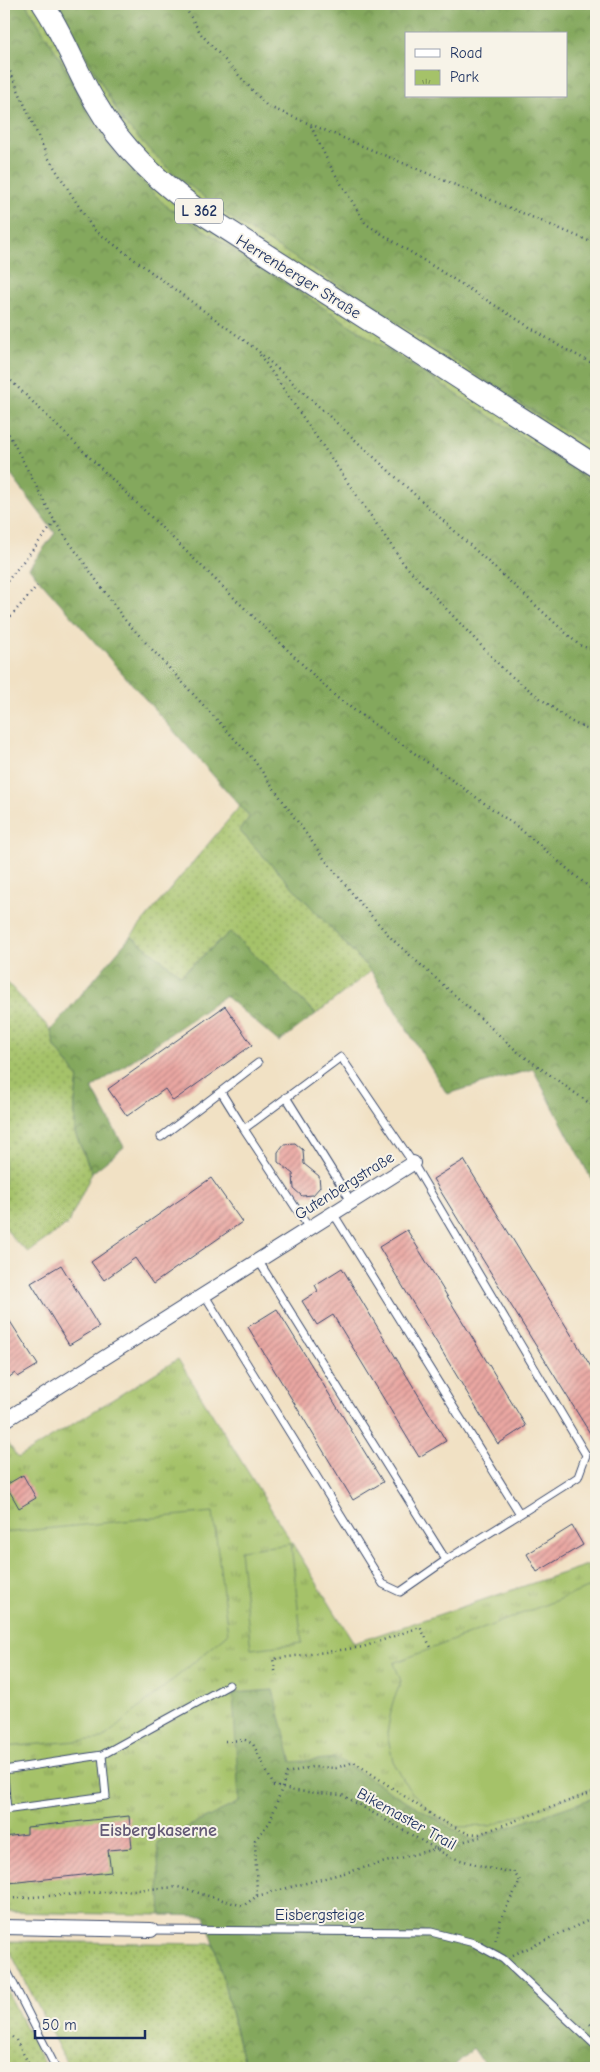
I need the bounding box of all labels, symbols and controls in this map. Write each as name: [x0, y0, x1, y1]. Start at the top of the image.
legend: [405, 32, 568, 98]
text: Road: [450, 44, 482, 62]
text: Park: [450, 68, 479, 86]
road number: L 362: [175, 198, 223, 224]
street label: Herrenberger Straße: [233, 231, 364, 323]
street label: Gutenbergstraße: [292, 1148, 397, 1224]
street label: Bikemaster Trail: [354, 1784, 459, 1854]
district label: Eisbergkaserne: [99, 1820, 217, 1841]
street label: Eisbergsteige: [275, 1906, 365, 1924]
scale bar: [35, 2007, 145, 2039]
text: 50 m: [42, 2016, 77, 2034]

